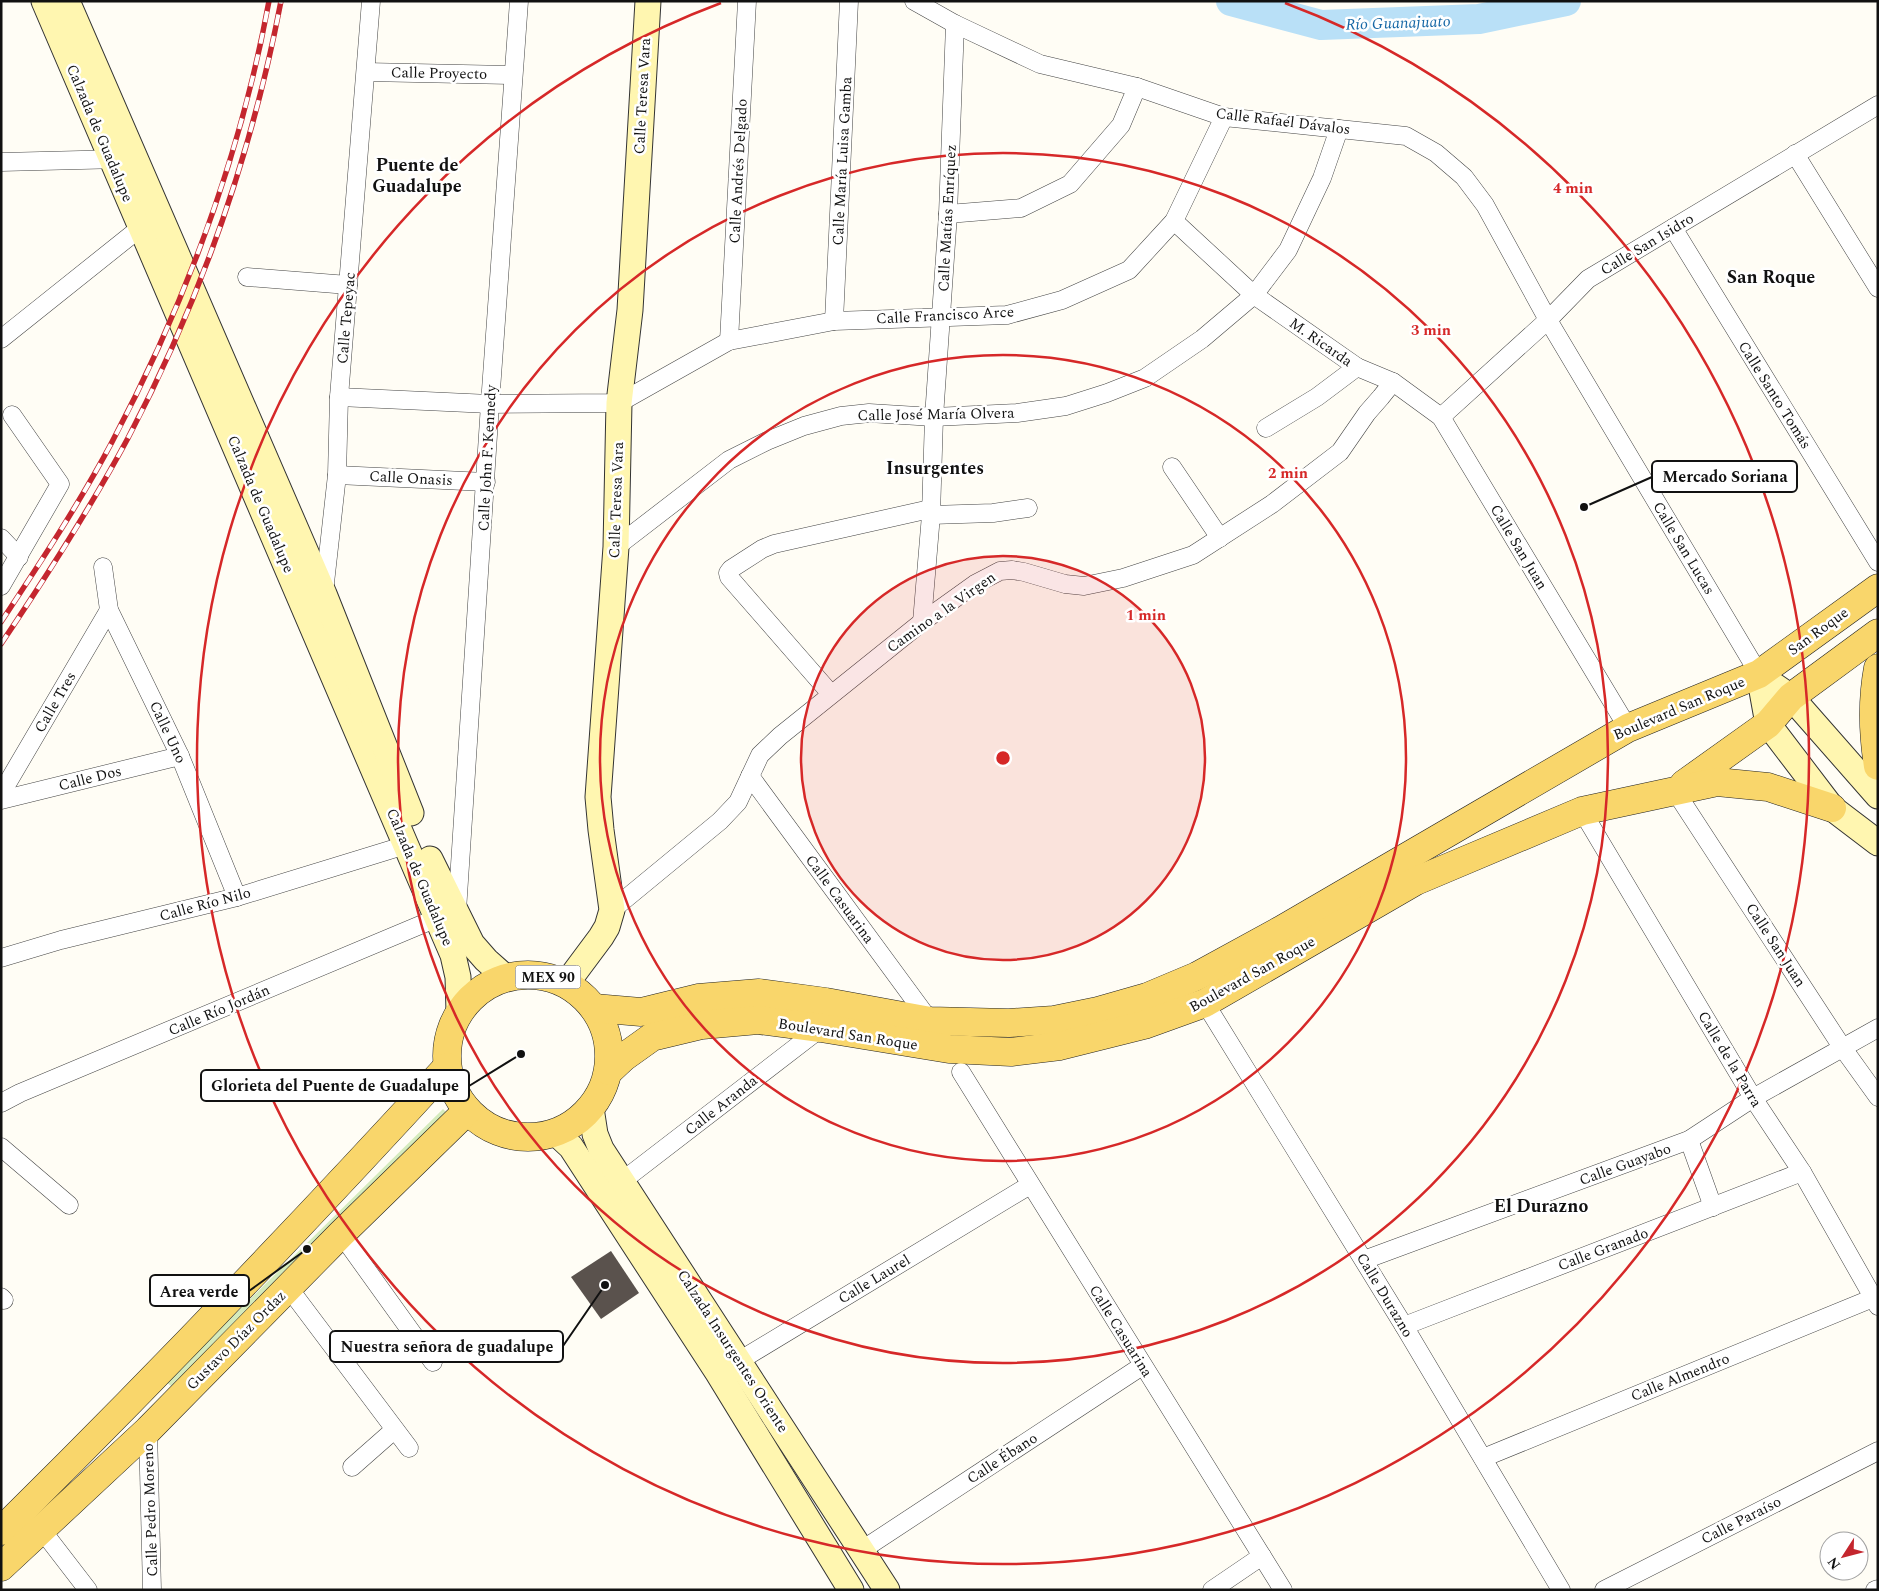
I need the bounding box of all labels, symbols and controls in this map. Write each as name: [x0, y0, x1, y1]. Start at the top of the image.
water label: Río Guanajuato: [1345, 9, 1451, 37]
street label: Calle Teresa Vara: [628, 37, 657, 155]
street label: Calzada de Guadalupe: [60, 61, 139, 206]
street label: Calle Proyecto: [391, 61, 487, 86]
street label: Calle María Luisa Gamba: [827, 75, 858, 246]
street label: Calle Andrés Delgado: [723, 98, 754, 244]
street label: Calle Rafaél Dávalos: [1214, 102, 1352, 141]
street label: Calle Matías Enríquez: [932, 144, 963, 292]
district label: Puente de Guadalupe: [372, 152, 462, 200]
text: 4 min: [1553, 177, 1593, 200]
street label: Calle San Isidro: [1596, 207, 1698, 281]
district label: San Roque: [1727, 264, 1815, 291]
street label: Calle Tepeyac: [331, 271, 362, 365]
street label: Calle Francisco Arce: [876, 300, 1015, 331]
street label: M. Ricarda: [1284, 312, 1358, 373]
text: 3 min: [1411, 319, 1451, 342]
street label: Calle Santo Tomás: [1732, 337, 1817, 454]
street label: Calle John F. Kennedy: [472, 383, 503, 532]
street label: Calle José María Olvera: [857, 402, 1015, 427]
street label: Calzada de Guadalupe: [221, 432, 300, 577]
street label: Calle Teresa Vara: [603, 441, 630, 559]
district label: Insurgentes: [886, 455, 984, 482]
callout: Mercado Soriana: [1652, 461, 1797, 492]
text: 2 min: [1268, 462, 1308, 485]
street label: Calle Onasis: [369, 465, 453, 492]
text: Mercado Soriana: [1662, 465, 1788, 489]
street label: Calle San Lucas: [1647, 497, 1720, 599]
street label: Calle San Juan: [1484, 500, 1553, 595]
street label: Camino a la Virgen: [882, 566, 1001, 659]
street label: San Roque: [1783, 601, 1853, 661]
text: 1 min: [1126, 604, 1166, 627]
street label: Calle Tres: [29, 667, 82, 737]
street label: Boulevard San Roque: [1610, 670, 1749, 747]
street label: Calle Uno: [143, 697, 192, 767]
centre of rings: [994, 749, 1012, 767]
street label: Calle Dos: [56, 760, 124, 797]
street label: Calzada de Guadalupe: [380, 805, 459, 950]
street label: Calle Casuarina: [799, 850, 880, 949]
street label: Calle Río Nilo: [157, 881, 253, 928]
street label: Calle San Juan: [1740, 899, 1812, 992]
street label: Boulevard San Roque: [1185, 930, 1319, 1019]
road number: MEX 90: [516, 966, 580, 989]
street label: Calle Río Jordán: [165, 979, 274, 1042]
street label: Calle de la Parra: [1692, 1007, 1768, 1112]
street label: Boulevard San Roque: [776, 1012, 919, 1057]
street label: Calle Aranda: [680, 1069, 763, 1141]
callout: Glorieta del Puente de Guadalupe: [201, 1070, 469, 1101]
text: Glorieta del Puente de Guadalupe: [211, 1074, 459, 1098]
street label: Calle Guayabo: [1576, 1137, 1674, 1192]
district label: El Durazno: [1494, 1193, 1588, 1220]
street label: Calle Granado: [1555, 1222, 1652, 1277]
street label: Calle Durazno: [1350, 1248, 1419, 1342]
street label: Calle Laurel: [834, 1249, 915, 1310]
street label: Calzada Insurgentes Oriente: [671, 1265, 794, 1437]
callout: Area verde: [150, 1275, 249, 1306]
text: Area verde: [159, 1280, 239, 1304]
street label: Calle Casuarina: [1083, 1281, 1159, 1382]
street label: Gustavo Díaz Ordaz: [181, 1285, 292, 1396]
callout: Nuestra señora de guadalupe: [330, 1331, 563, 1362]
text: Nuestra señora de guadalupe: [341, 1335, 553, 1359]
street label: Calle Almendro: [1627, 1347, 1733, 1408]
street label: Calle Ébano: [962, 1427, 1042, 1490]
street label: Calle Pedro Moreno: [137, 1443, 164, 1577]
street label: Calle Paraíso: [1697, 1490, 1785, 1551]
north arrow: [1819, 1531, 1869, 1581]
text: N: [1822, 1553, 1846, 1574]

